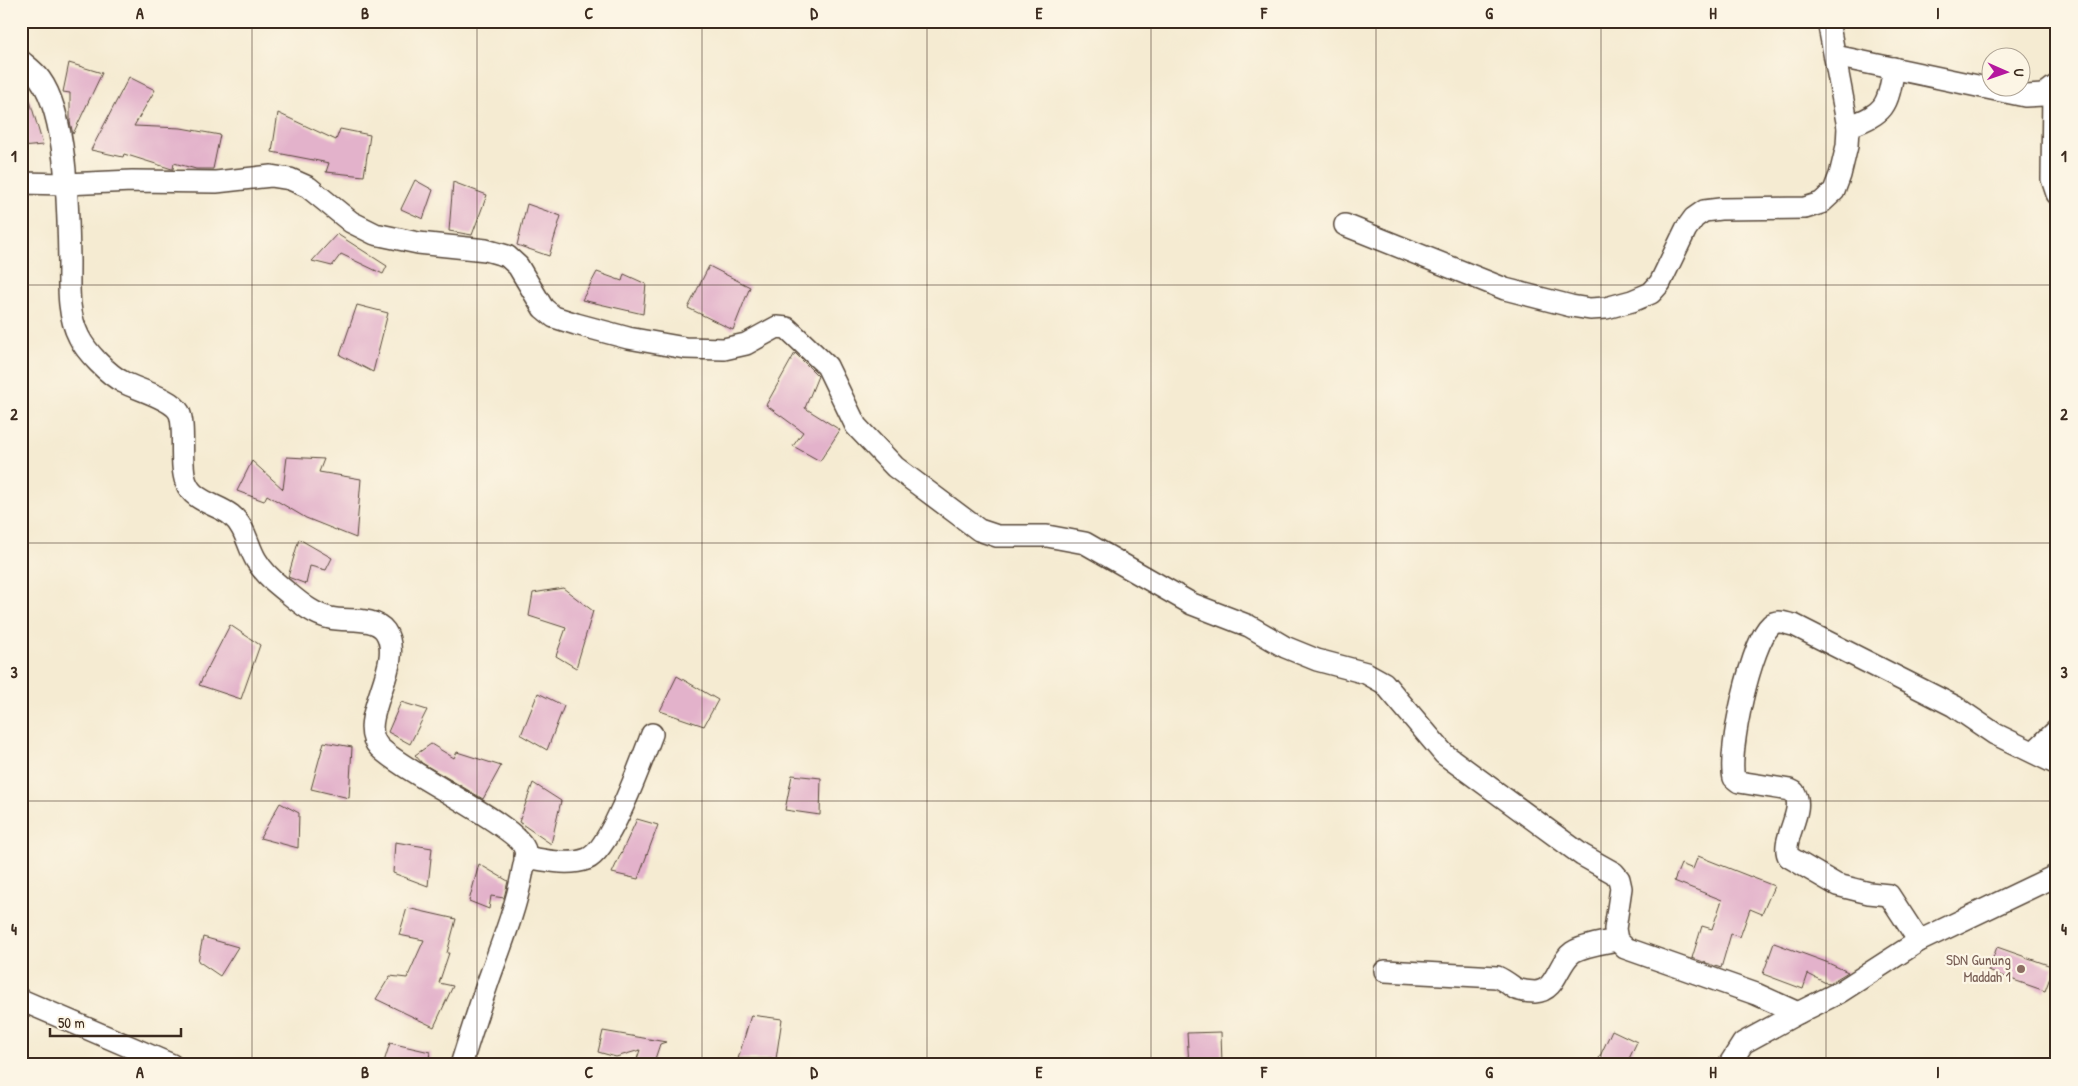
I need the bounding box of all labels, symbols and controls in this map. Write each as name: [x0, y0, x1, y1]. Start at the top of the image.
text: A: [136, 2, 144, 24]
text: B: [361, 2, 369, 24]
text: C: [585, 2, 594, 24]
text: D: [810, 2, 818, 24]
text: E: [1035, 2, 1043, 24]
text: F: [1260, 2, 1268, 24]
text: G: [1485, 2, 1493, 24]
text: H: [1709, 2, 1717, 24]
text: I: [1936, 2, 1940, 24]
north arrow: [1980, 48, 2030, 98]
text: U: [2010, 68, 2029, 77]
text: 1: [11, 145, 17, 167]
text: 1: [2061, 145, 2067, 167]
text: 2: [10, 403, 18, 425]
text: 2: [2060, 403, 2068, 425]
text: 3: [10, 661, 18, 683]
text: 3: [2060, 661, 2068, 683]
text: 4: [11, 918, 17, 940]
text: 4: [2061, 918, 2067, 940]
place label: SDN Gunung Maddah 1: [1946, 949, 2011, 987]
marker: SDN Gunung Maddah 1: [2015, 963, 2027, 975]
scale bar: [50, 1006, 181, 1038]
text: 50 m: [58, 1012, 85, 1033]
text: A: [136, 1061, 144, 1083]
text: B: [361, 1061, 369, 1083]
text: C: [585, 1061, 594, 1083]
text: D: [810, 1061, 818, 1083]
text: E: [1035, 1061, 1043, 1083]
text: F: [1260, 1061, 1268, 1083]
text: G: [1485, 1061, 1493, 1083]
text: H: [1709, 1061, 1717, 1083]
text: I: [1936, 1061, 1940, 1083]

